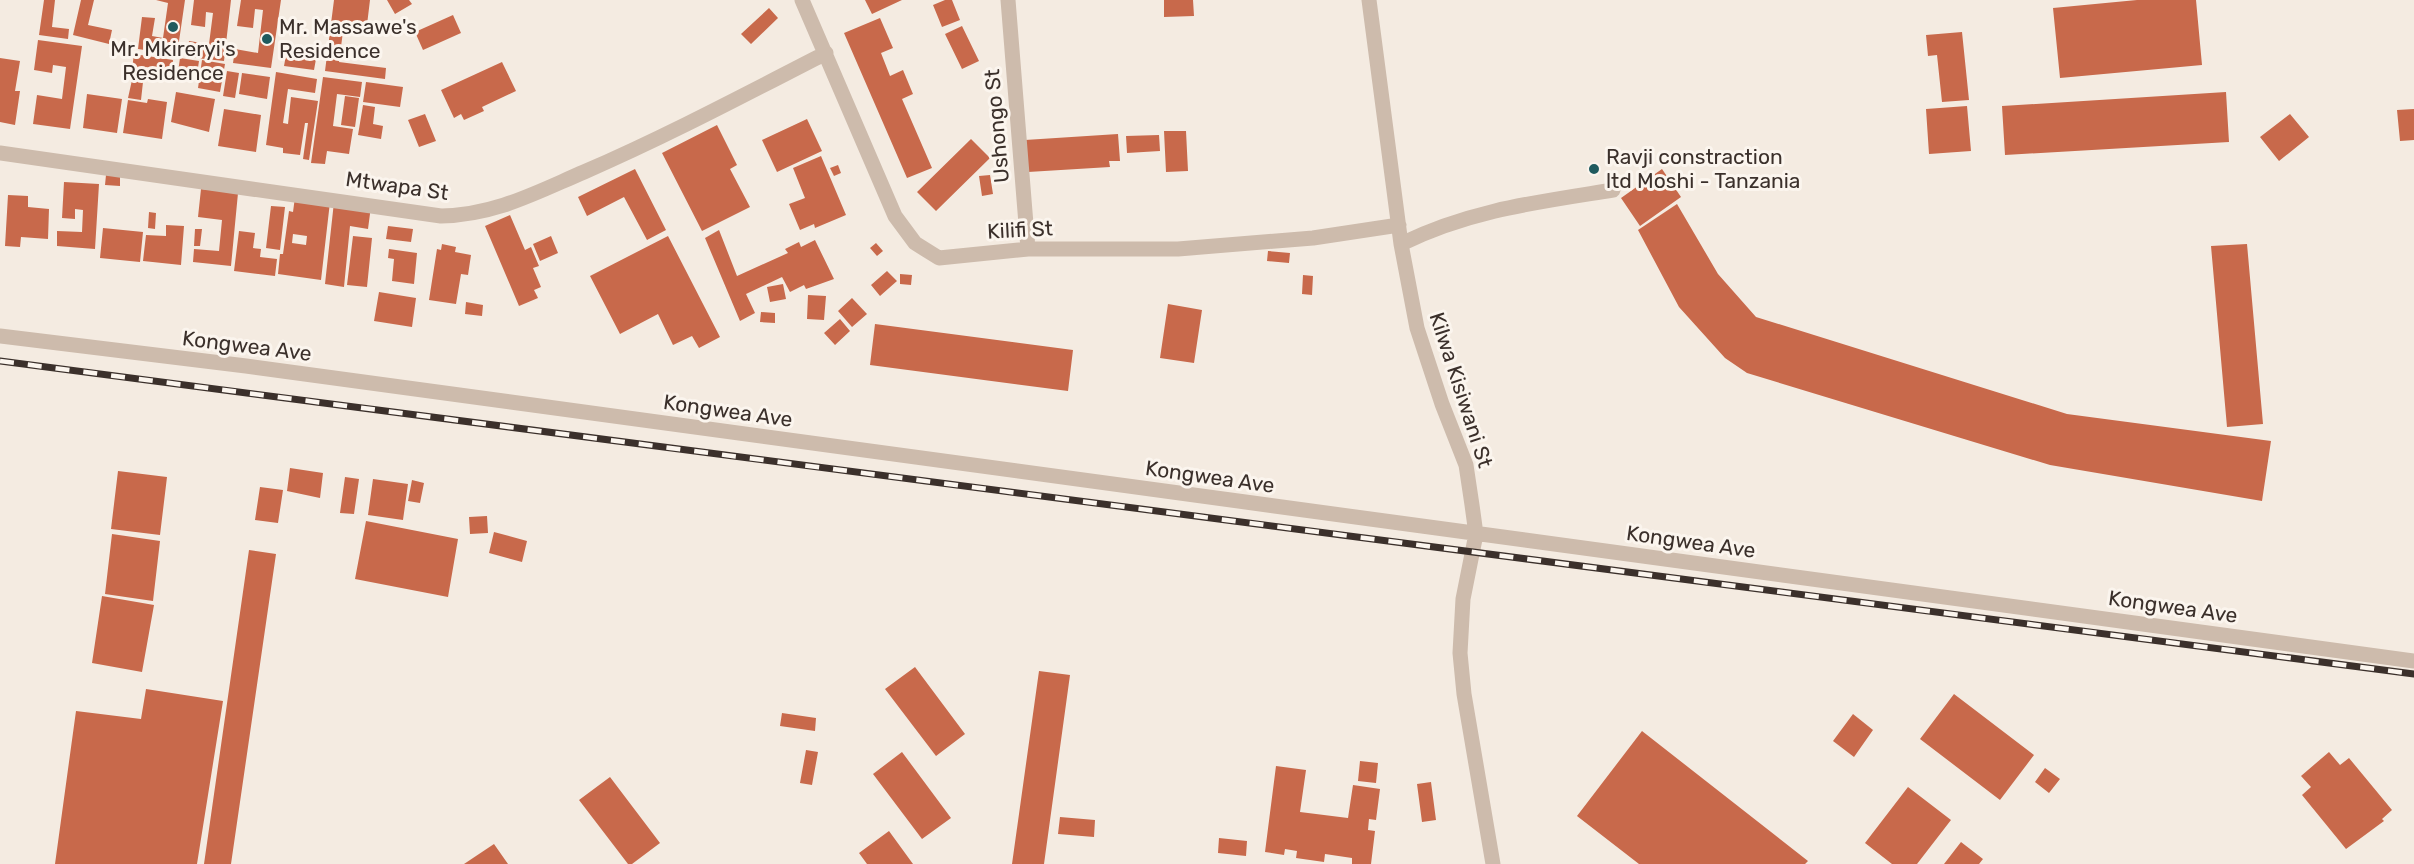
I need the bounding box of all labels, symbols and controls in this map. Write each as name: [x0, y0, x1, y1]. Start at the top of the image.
place label: Mr. Massawe's Residence: [279, 14, 417, 63]
marker: Mr. Mkireryi's Residence: [166, 20, 180, 34]
marker: Mr. Massawe's Residence: [260, 32, 274, 46]
place label: Mr. Mkireryi's Residence: [110, 36, 236, 85]
street label: Ushongo St: [979, 68, 1014, 184]
place label: Ravji constraction ltd Moshi - Tanzania: [1606, 144, 1800, 193]
marker: Ravji constraction ltd Moshi - Tanzania: [1587, 162, 1601, 176]
street label: Mtwapa St: [344, 166, 450, 205]
street label: Kilifi St: [986, 215, 1054, 244]
street label: Kilwa Kisiwani St: [1425, 309, 1498, 471]
street label: Kongwea Ave: [181, 325, 313, 366]
street label: Kongwea Ave: [662, 389, 794, 432]
street label: Kongwea Ave: [1144, 455, 1276, 498]
street label: Kongwea Ave: [1625, 520, 1757, 563]
street label: Kongwea Ave: [2107, 585, 2239, 628]

